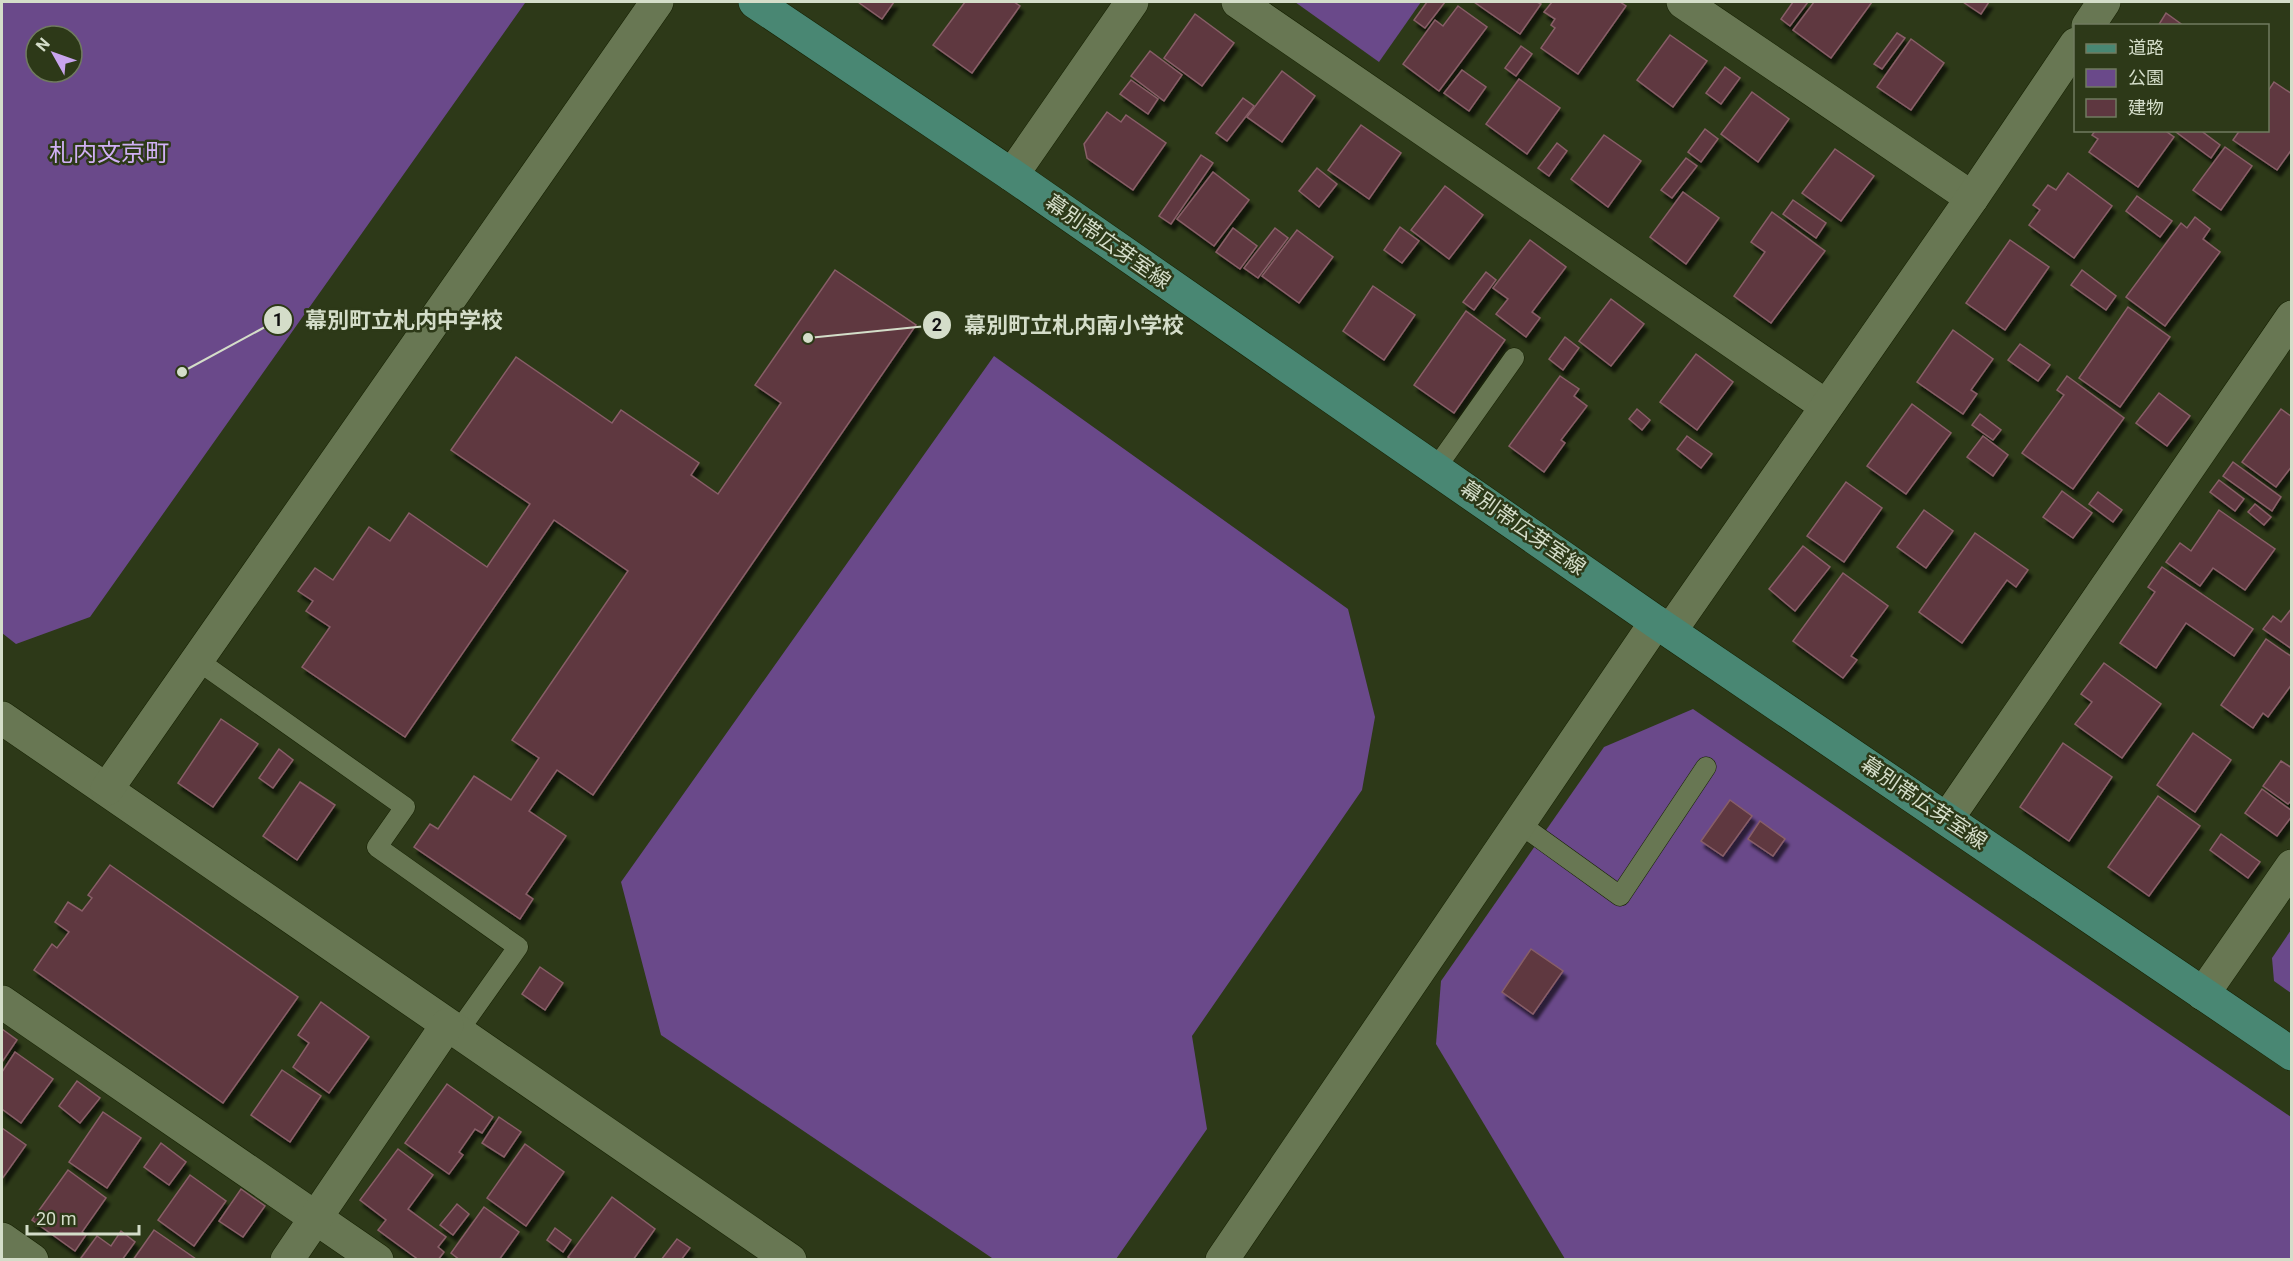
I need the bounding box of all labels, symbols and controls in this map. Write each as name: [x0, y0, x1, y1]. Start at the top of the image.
north arrow: [24, 24, 84, 84]
legend: [2074, 24, 2269, 132]
text: N: [32, 34, 54, 55]
text: 道路: [2128, 37, 2164, 58]
text: 公園: [2128, 67, 2164, 88]
text: 建物: [2128, 97, 2164, 118]
district label: 札内文京町: [49, 139, 169, 167]
street label: 幕別帯広芽室線: [1041, 190, 1175, 294]
callout: 幕別町立札内中学校: [263, 300, 515, 340]
callout: 幕別町立札内南小学校: [922, 305, 1196, 345]
text: 幕別町立札内中学校: [305, 308, 503, 333]
text: 1: [273, 309, 283, 330]
text: 幕別町立札内南小学校: [964, 313, 1184, 338]
text: 2: [932, 314, 942, 335]
street label: 幕別帯広芽室線: [1456, 476, 1590, 580]
street label: 幕別帯広芽室線: [1856, 752, 1992, 854]
scale bar: [27, 1198, 140, 1236]
text: 20 m: [36, 1208, 76, 1229]

